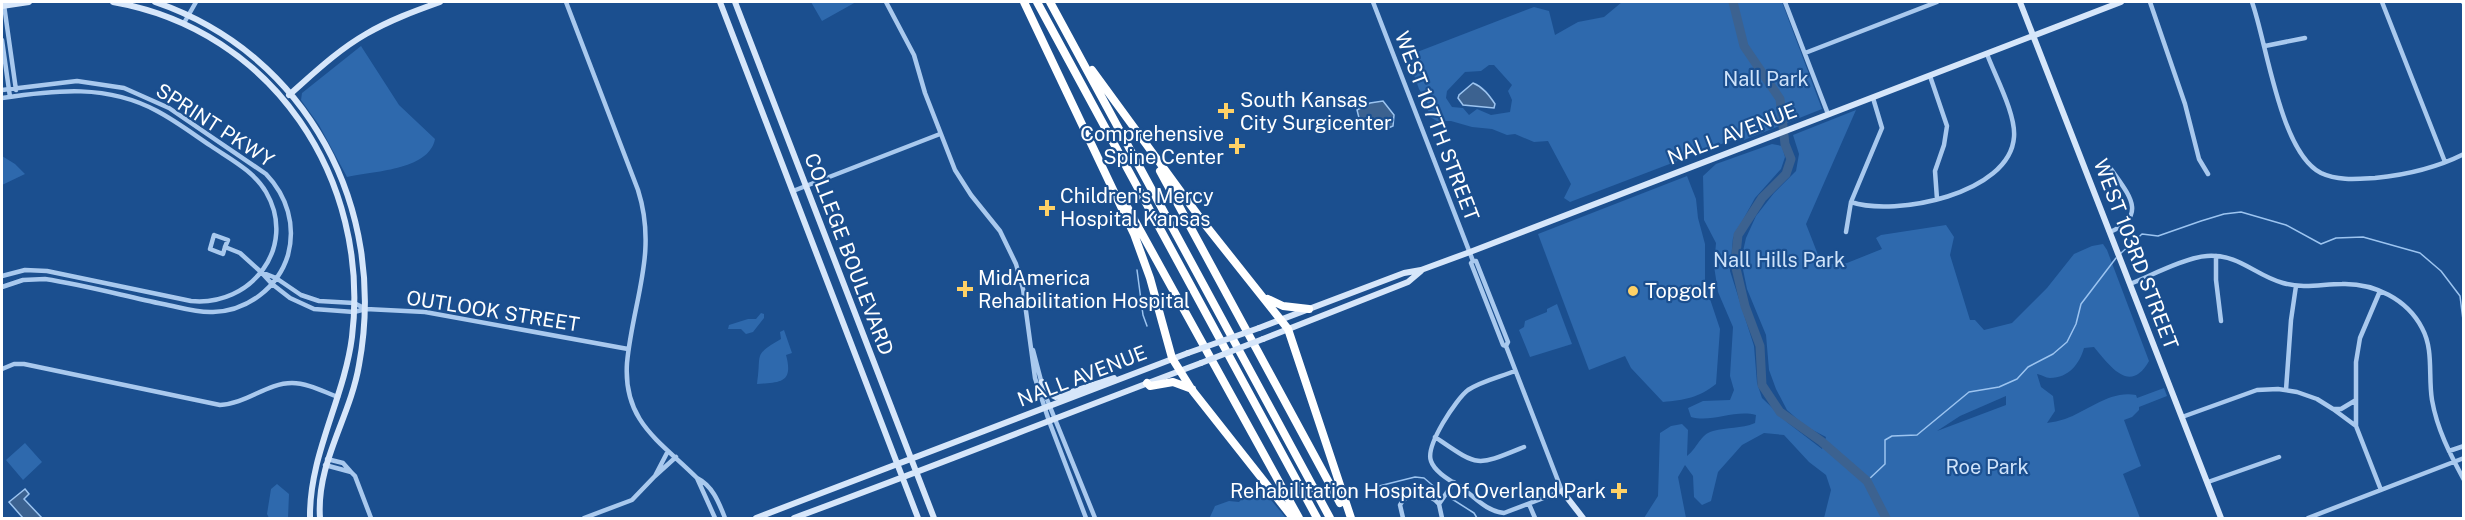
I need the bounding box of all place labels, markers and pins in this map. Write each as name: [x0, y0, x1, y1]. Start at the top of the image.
place label: South Kansas City Surgicenter: [1240, 88, 1392, 135]
marker: South Kansas City Surgicenter: [1217, 102, 1235, 120]
place label: Comprehensive Spine Center: [1080, 122, 1224, 169]
marker: Comprehensive Spine Center: [1228, 137, 1246, 155]
place label: Children's Mercy Hospital Kansas: [1060, 184, 1214, 231]
marker: Children's Mercy Hospital Kansas: [1038, 199, 1056, 217]
place label: MidAmerica Rehabilitation Hospital: [978, 266, 1190, 313]
place label: Topgolf: [1645, 279, 1716, 303]
marker: MidAmerica Rehabilitation Hospital: [956, 280, 974, 298]
marker: Topgolf: [1626, 284, 1640, 298]
place label: Rehabilitation Hospital Of Overland Park: [1230, 479, 1606, 503]
marker: Rehabilitation Hospital Of Overland Park: [1610, 482, 1628, 500]

